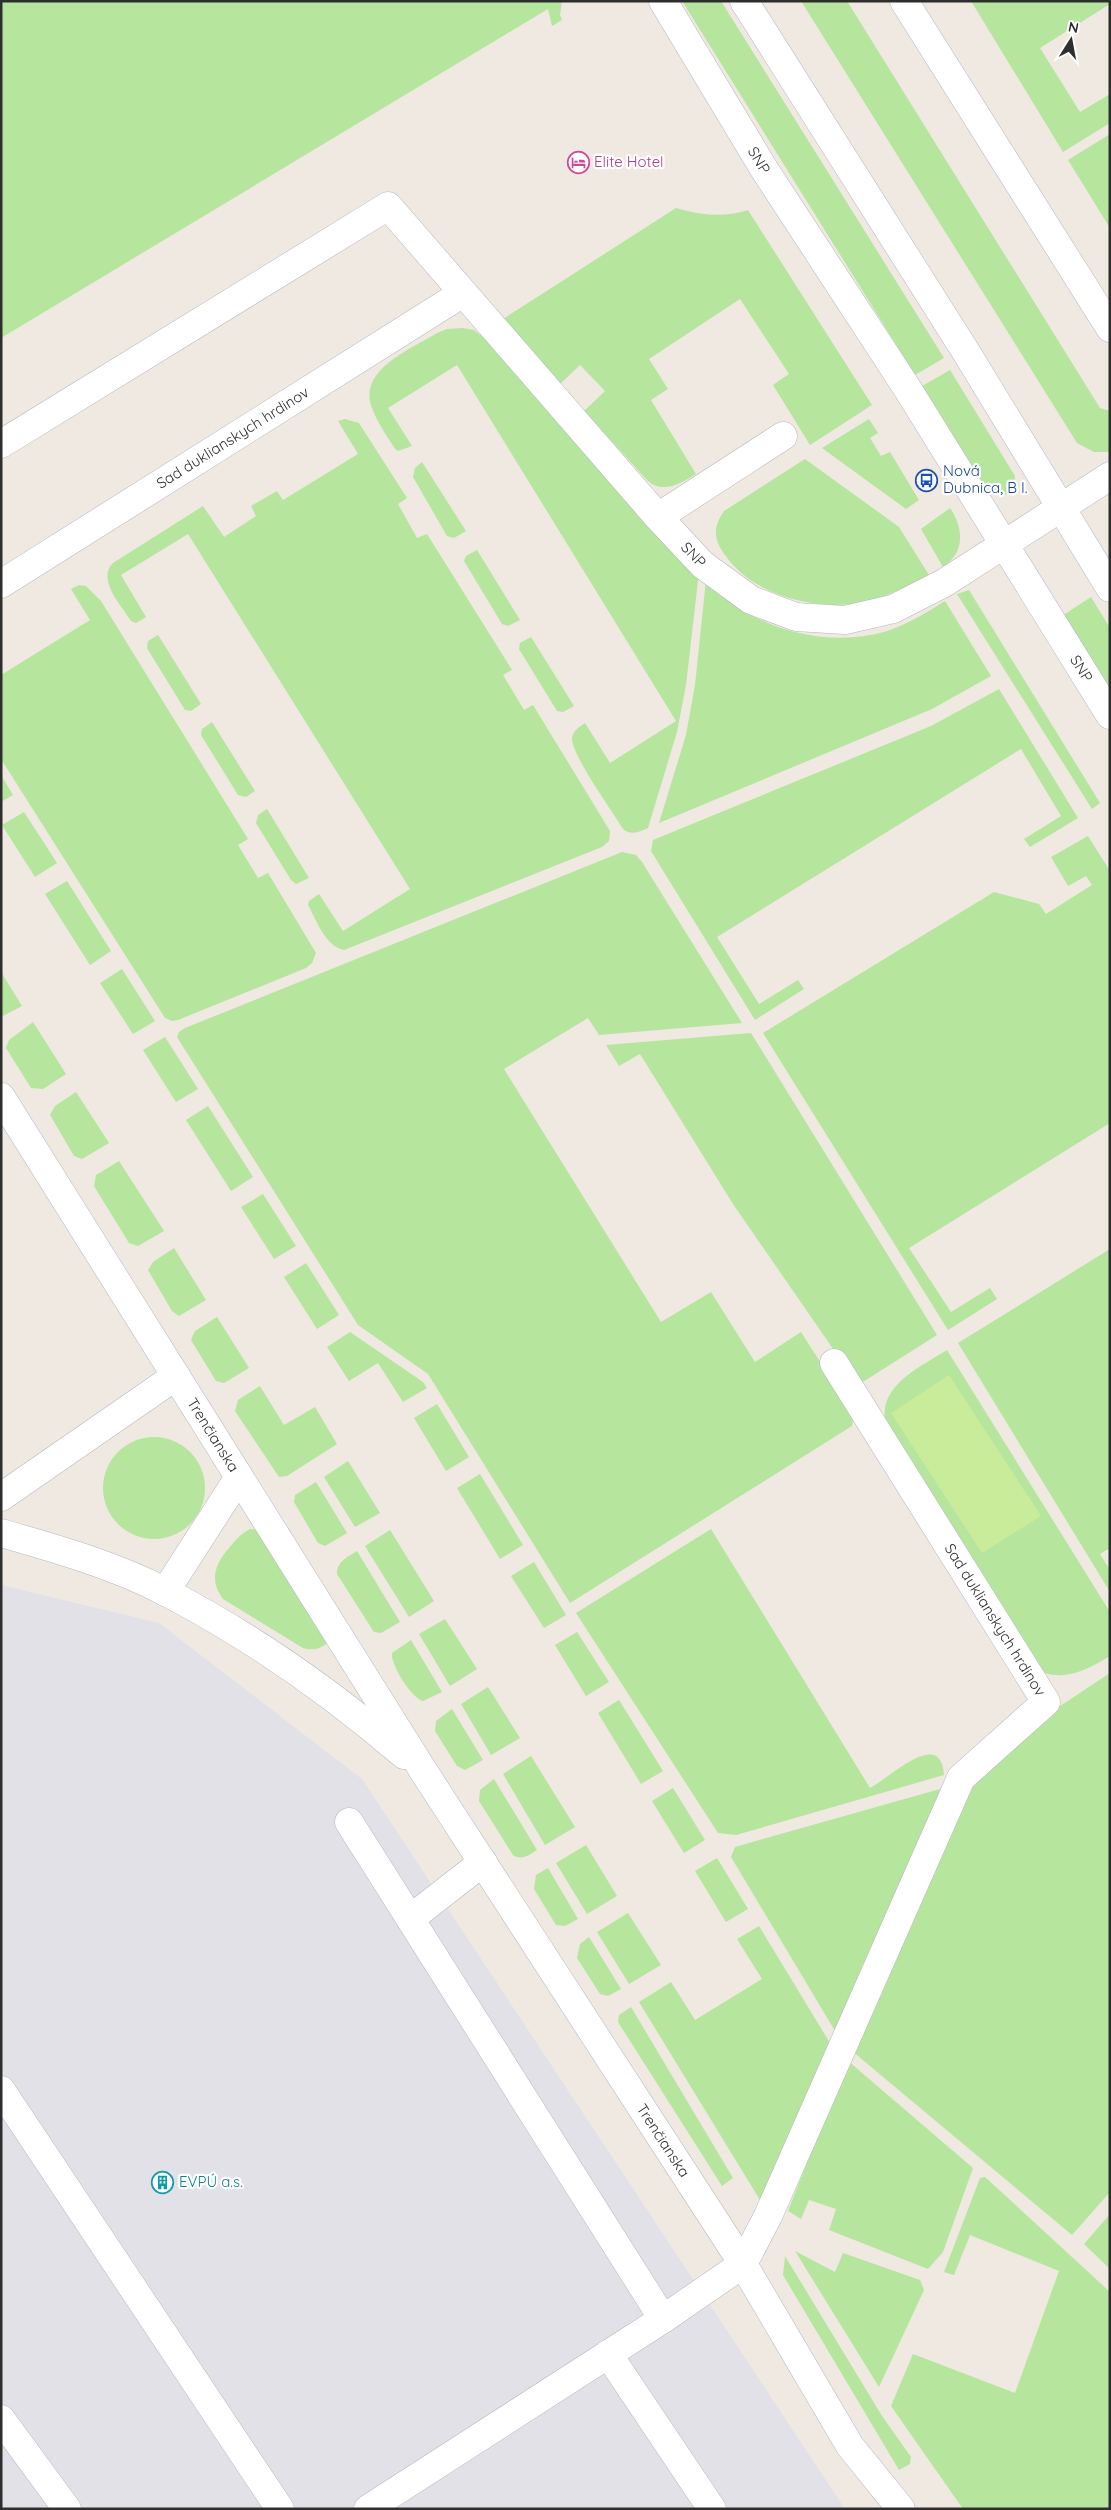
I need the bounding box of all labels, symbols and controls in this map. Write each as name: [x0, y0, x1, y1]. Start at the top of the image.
north arrow: [1046, 15, 1096, 65]
text: N: [1067, 17, 1080, 37]
street label: SNP: [744, 143, 775, 177]
hotel icon: Elite Hotel: [566, 150, 590, 174]
place label: Elite Hotel: [594, 152, 664, 171]
street label: Sad duklianskych hrdinov: [153, 382, 313, 493]
place label: Nová Dubnica, B I.: [943, 461, 1027, 497]
bus stop icon: Nová Dubnica, B I.: [915, 468, 939, 492]
street label: SNP: [677, 538, 710, 571]
street label: SNP: [1066, 651, 1097, 686]
street label: Trenčianska: [183, 1394, 244, 1475]
street label: Sad duklianskych hrdinov: [941, 1540, 1050, 1700]
street label: Trenčianska: [633, 2100, 694, 2181]
building icon: EVPÚ a.s.: [151, 2170, 175, 2194]
place label: EVPÚ a.s.: [179, 2172, 243, 2191]

